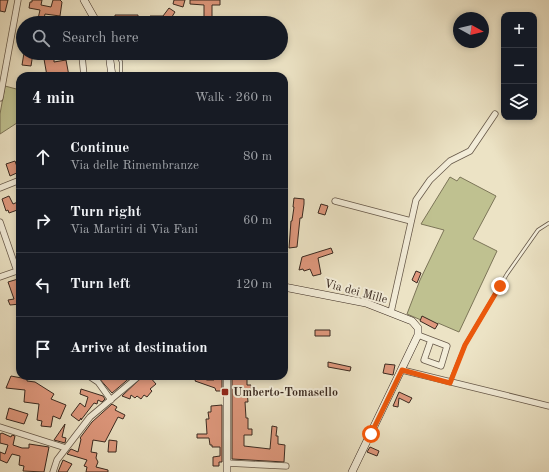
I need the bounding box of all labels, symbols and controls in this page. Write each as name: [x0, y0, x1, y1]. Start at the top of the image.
north arrow: [453, 12, 489, 48]
map controls: [501, 12, 537, 120]
button: +: [501, 12, 537, 48]
search box: [16, 16, 288, 60]
icon: search: [30, 27, 52, 49]
text: Search here: [62, 31, 139, 46]
button: −: [501, 48, 537, 84]
button: layers: [501, 84, 537, 120]
text: 4 min: [32, 90, 75, 107]
text: Walk · 260 m: [195, 91, 272, 104]
text: Continue: [70, 141, 129, 156]
icon: ahead: [32, 146, 54, 168]
text: 80 m: [243, 150, 272, 163]
text: Via delle Rimembranze: [70, 159, 199, 172]
text: Turn right: [70, 205, 141, 220]
icon: right: [32, 210, 54, 232]
text: 60 m: [243, 214, 272, 227]
text: Via Martiri di Via Fani: [70, 223, 198, 236]
icon: left: [32, 274, 54, 296]
text: Turn left: [70, 277, 130, 292]
route end: [491, 277, 509, 295]
text: 120 m: [235, 278, 272, 291]
street label: Via dei Mille: [323, 278, 389, 306]
icon: arrive: [32, 338, 54, 360]
text: Arrive at destination: [70, 341, 208, 356]
marker: Umberto-Tomasello: [220, 387, 230, 397]
place label: Umberto-Tomasello: [233, 387, 338, 399]
route start: [362, 425, 380, 443]

